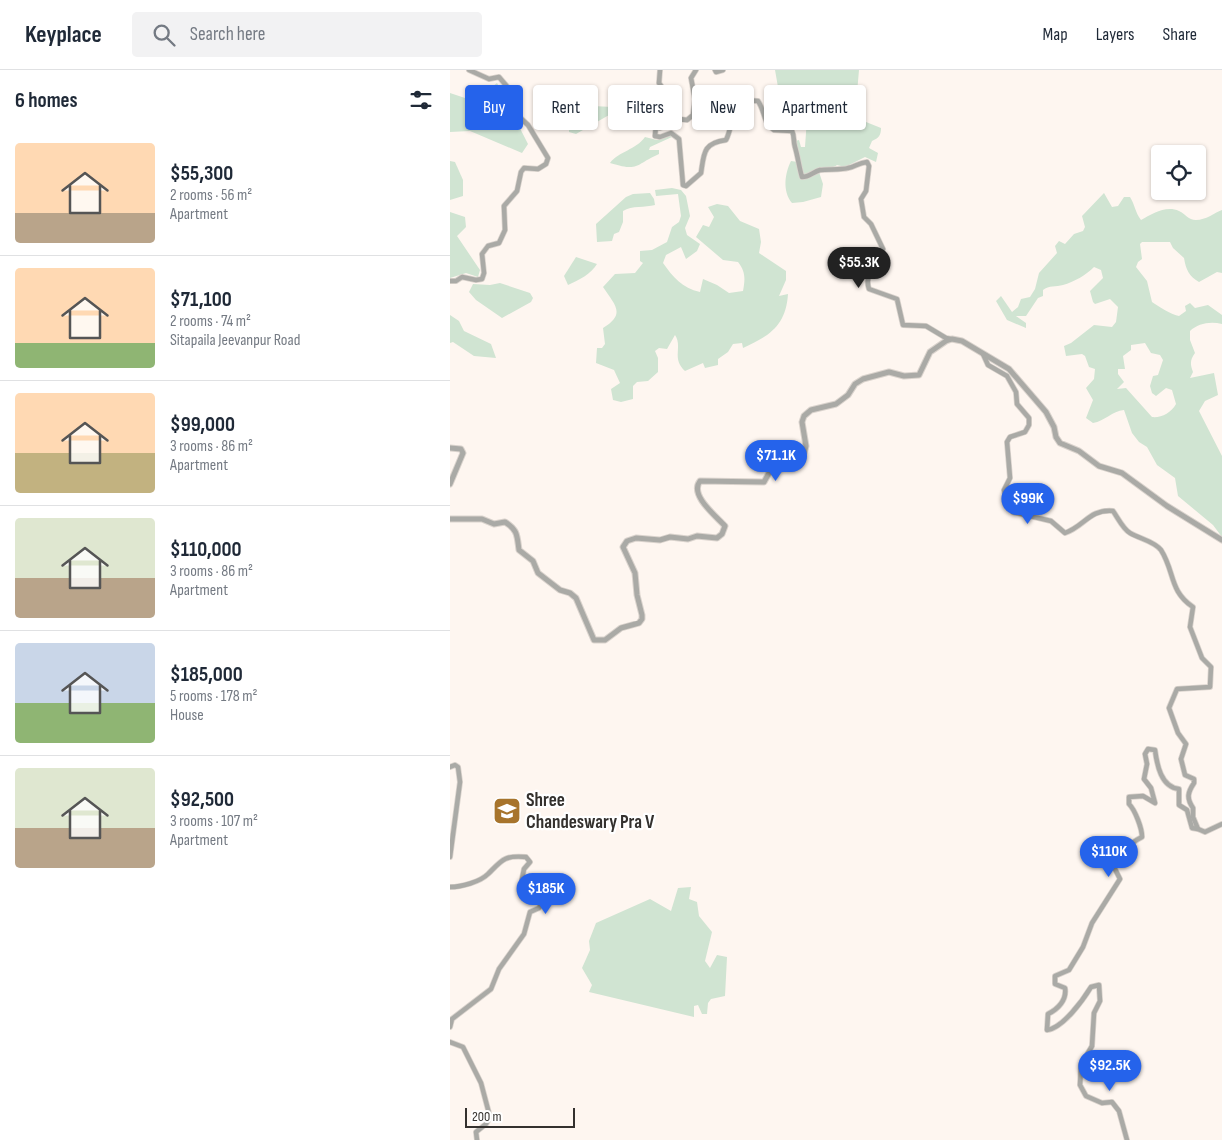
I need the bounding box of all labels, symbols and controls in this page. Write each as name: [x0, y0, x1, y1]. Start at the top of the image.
search box: [132, 12, 482, 57]
text: Keyplace: [25, 20, 102, 49]
icon: search: [150, 21, 178, 49]
text: Search here: [190, 23, 265, 46]
text: Map: [1043, 24, 1068, 45]
text: Layers: [1096, 24, 1135, 45]
text: Share: [1163, 24, 1197, 45]
chip: Buy: [465, 85, 523, 130]
chip: Rent: [533, 85, 598, 130]
chip: Filters: [608, 85, 682, 130]
chip: New: [692, 85, 754, 130]
chip: Apartment: [764, 85, 866, 130]
icon: filters: [407, 86, 435, 114]
text: 6 homes: [15, 88, 78, 113]
map controls: [1151, 145, 1206, 200]
button: locate: [1151, 145, 1206, 200]
text: $55,300: [170, 161, 233, 186]
icon: home: [55, 163, 115, 223]
text: 2 rooms · 56 m²: [170, 186, 252, 205]
text: Apartment: [170, 205, 228, 224]
pin: $55.3K: [818, 246, 900, 289]
text: $55.3K: [839, 253, 879, 272]
text: $71,100: [170, 287, 232, 312]
icon: home: [55, 288, 115, 348]
text: 2 rooms · 74 m²: [170, 312, 251, 331]
text: Sitapaila Jeevanpur Road: [170, 331, 300, 350]
text: $99,000: [170, 412, 235, 437]
icon: home: [55, 413, 115, 473]
text: 3 rooms · 86 m²: [170, 437, 253, 456]
pin: $71.1K: [735, 440, 817, 482]
text: $71.1K: [756, 446, 796, 465]
text: Apartment: [170, 456, 228, 475]
pin: $99K: [998, 482, 1058, 525]
text: $99K: [1012, 489, 1044, 508]
text: $110,000: [170, 537, 242, 562]
icon: home: [55, 538, 115, 598]
text: 3 rooms · 86 m²: [170, 562, 253, 581]
text: Apartment: [170, 581, 228, 600]
text: $185,000: [170, 662, 243, 687]
icon: home: [55, 663, 115, 723]
text: 5 rooms · 178 m²: [170, 687, 258, 706]
text: House: [170, 706, 204, 725]
text: $92,500: [170, 787, 234, 812]
icon: home: [55, 788, 115, 848]
place label: Shree Chandeswary Pra V: [526, 789, 655, 834]
school or university icon: Shree Chandeswary Pra V: [492, 796, 522, 826]
text: 3 rooms · 107 m²: [170, 812, 258, 831]
text: Apartment: [170, 831, 228, 850]
pin: $110K: [1074, 836, 1144, 878]
text: $110K: [1091, 842, 1127, 861]
pin: $185K: [511, 872, 581, 915]
text: $185K: [528, 879, 564, 898]
pin: $92.5K: [1069, 1050, 1151, 1092]
text: $92.5K: [1089, 1056, 1131, 1075]
scale bar: [465, 1105, 575, 1128]
text: 200 m: [472, 1108, 501, 1125]

